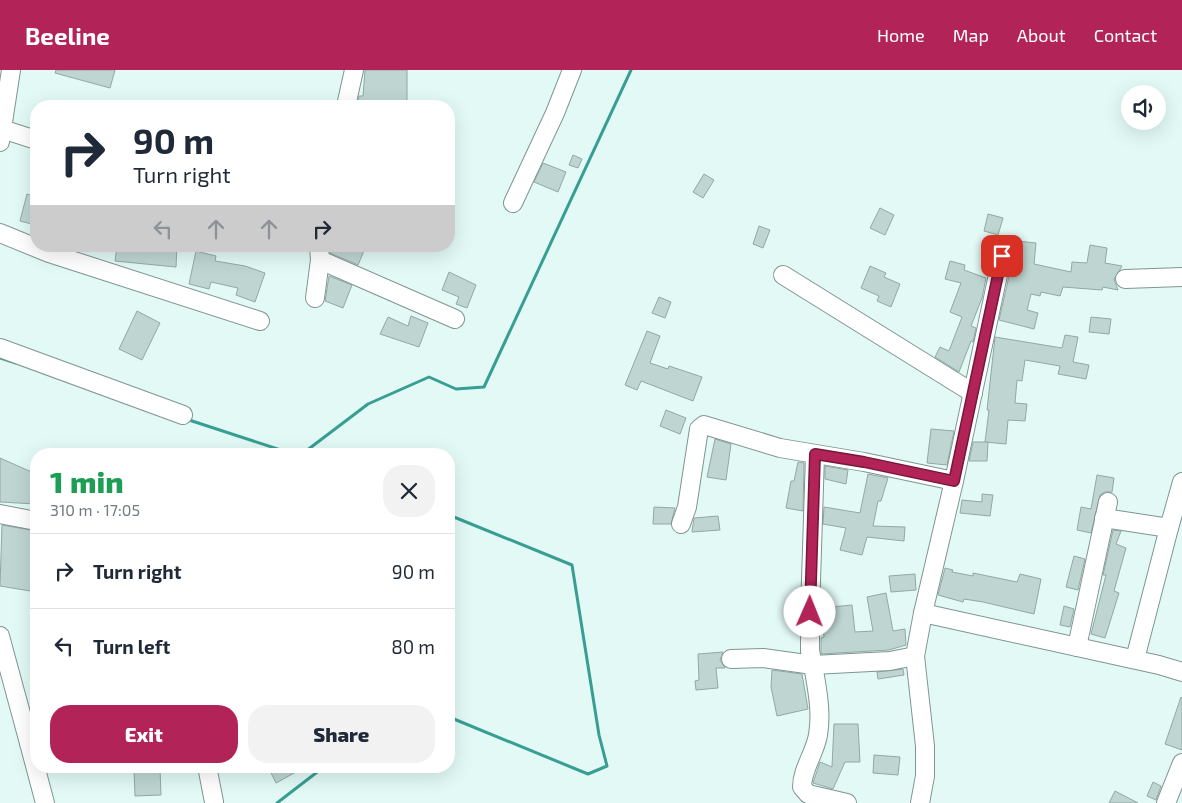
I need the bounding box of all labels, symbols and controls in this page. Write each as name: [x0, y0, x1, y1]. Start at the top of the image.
text: Beeline: [25, 21, 110, 50]
text: Home: [877, 24, 925, 46]
text: Map: [953, 24, 989, 46]
text: About: [1017, 24, 1066, 46]
text: Contact: [1094, 24, 1157, 46]
map controls: [1121, 85, 1166, 130]
button: sound: [1121, 85, 1166, 130]
text: 90 m: [133, 119, 214, 161]
icon: right: [50, 120, 115, 185]
text: Turn right: [133, 161, 231, 187]
icon: left: [149, 215, 177, 243]
icon: ahead: [202, 215, 230, 243]
icon: ahead: [255, 215, 283, 243]
icon: right: [308, 215, 336, 243]
pin: [981, 235, 1023, 277]
icon: arrive: [988, 242, 1016, 270]
text: 1 min: [50, 463, 124, 499]
button: close: [383, 465, 435, 517]
text: 310 m · 17:05: [50, 500, 140, 519]
icon: right: [50, 557, 78, 585]
text: Turn right: [93, 560, 181, 583]
text: 90 m: [392, 560, 435, 583]
position arrow: [783, 585, 835, 637]
icon: left: [50, 632, 78, 660]
text: Turn left: [93, 635, 170, 658]
text: 80 m: [391, 635, 435, 658]
button: Exit: [50, 705, 238, 763]
button: Share: [248, 705, 435, 763]

